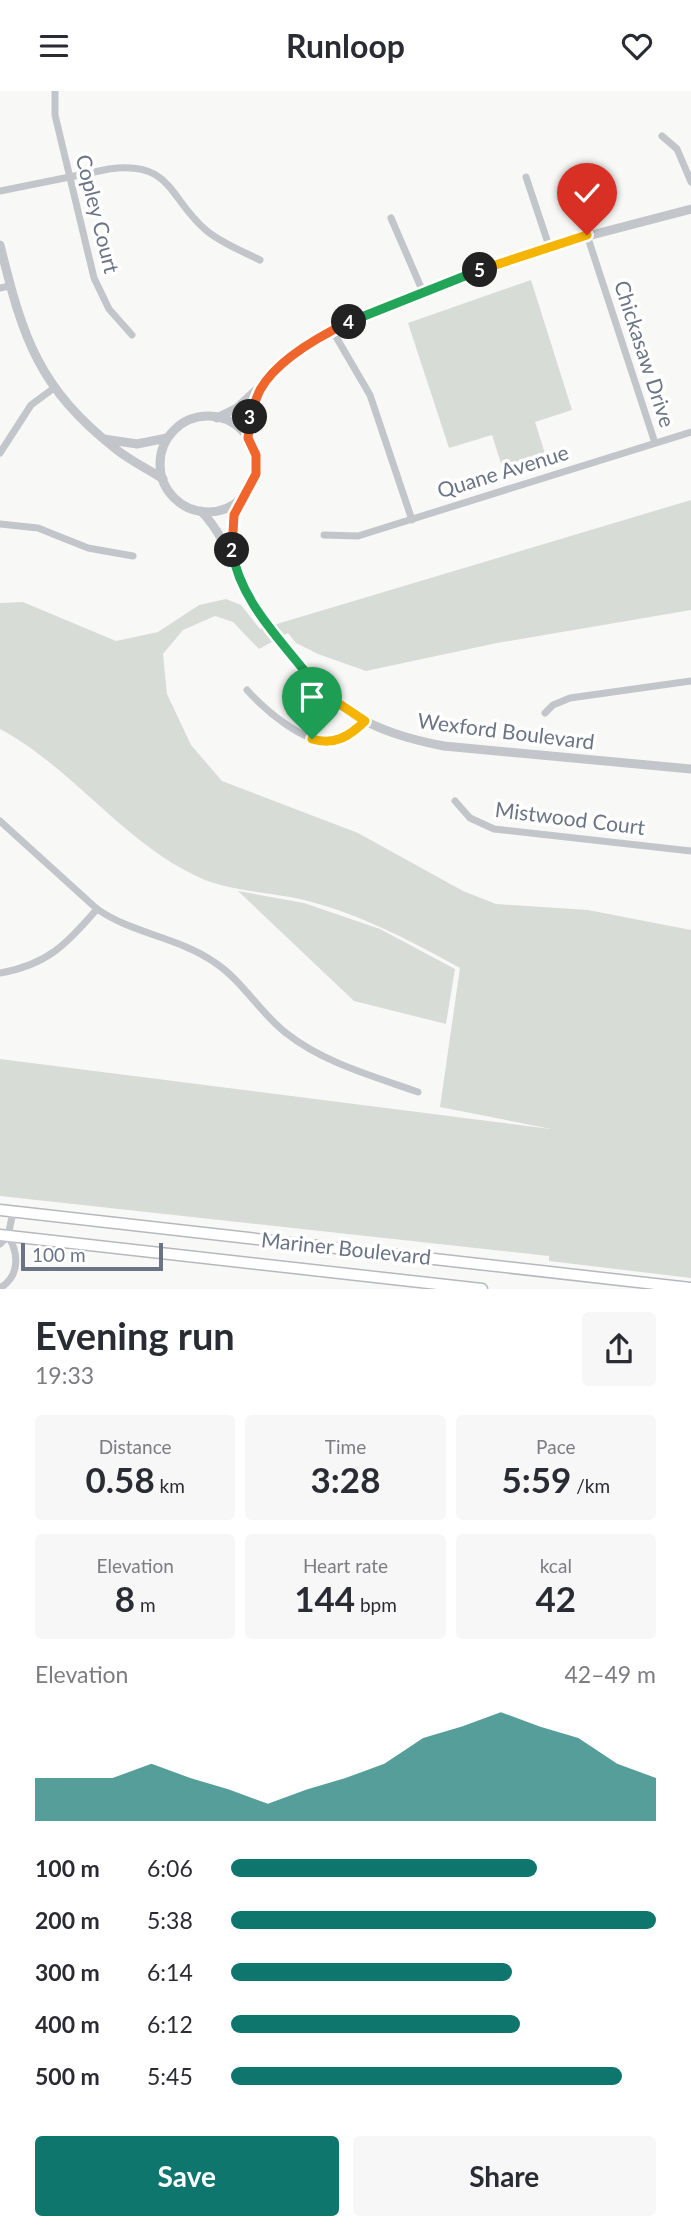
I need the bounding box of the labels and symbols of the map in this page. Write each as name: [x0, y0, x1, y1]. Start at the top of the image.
street label: Copley Court: [72, 152, 125, 276]
pin: [557, 163, 617, 235]
pin: 5: [462, 253, 498, 287]
street label: Chickasaw Drive: [610, 277, 681, 430]
pin: 4: [332, 305, 366, 339]
pin: 3: [232, 399, 268, 435]
street label: Quane Avenue: [434, 439, 571, 502]
pin: 2: [215, 533, 250, 567]
pin: [282, 667, 342, 739]
street label: Wexford Boulevard: [416, 707, 596, 754]
street label: Mistwood Court: [494, 796, 647, 839]
street label: Mariner Boulevard: [260, 1226, 432, 1269]
scale bar: [21, 1239, 163, 1271]

